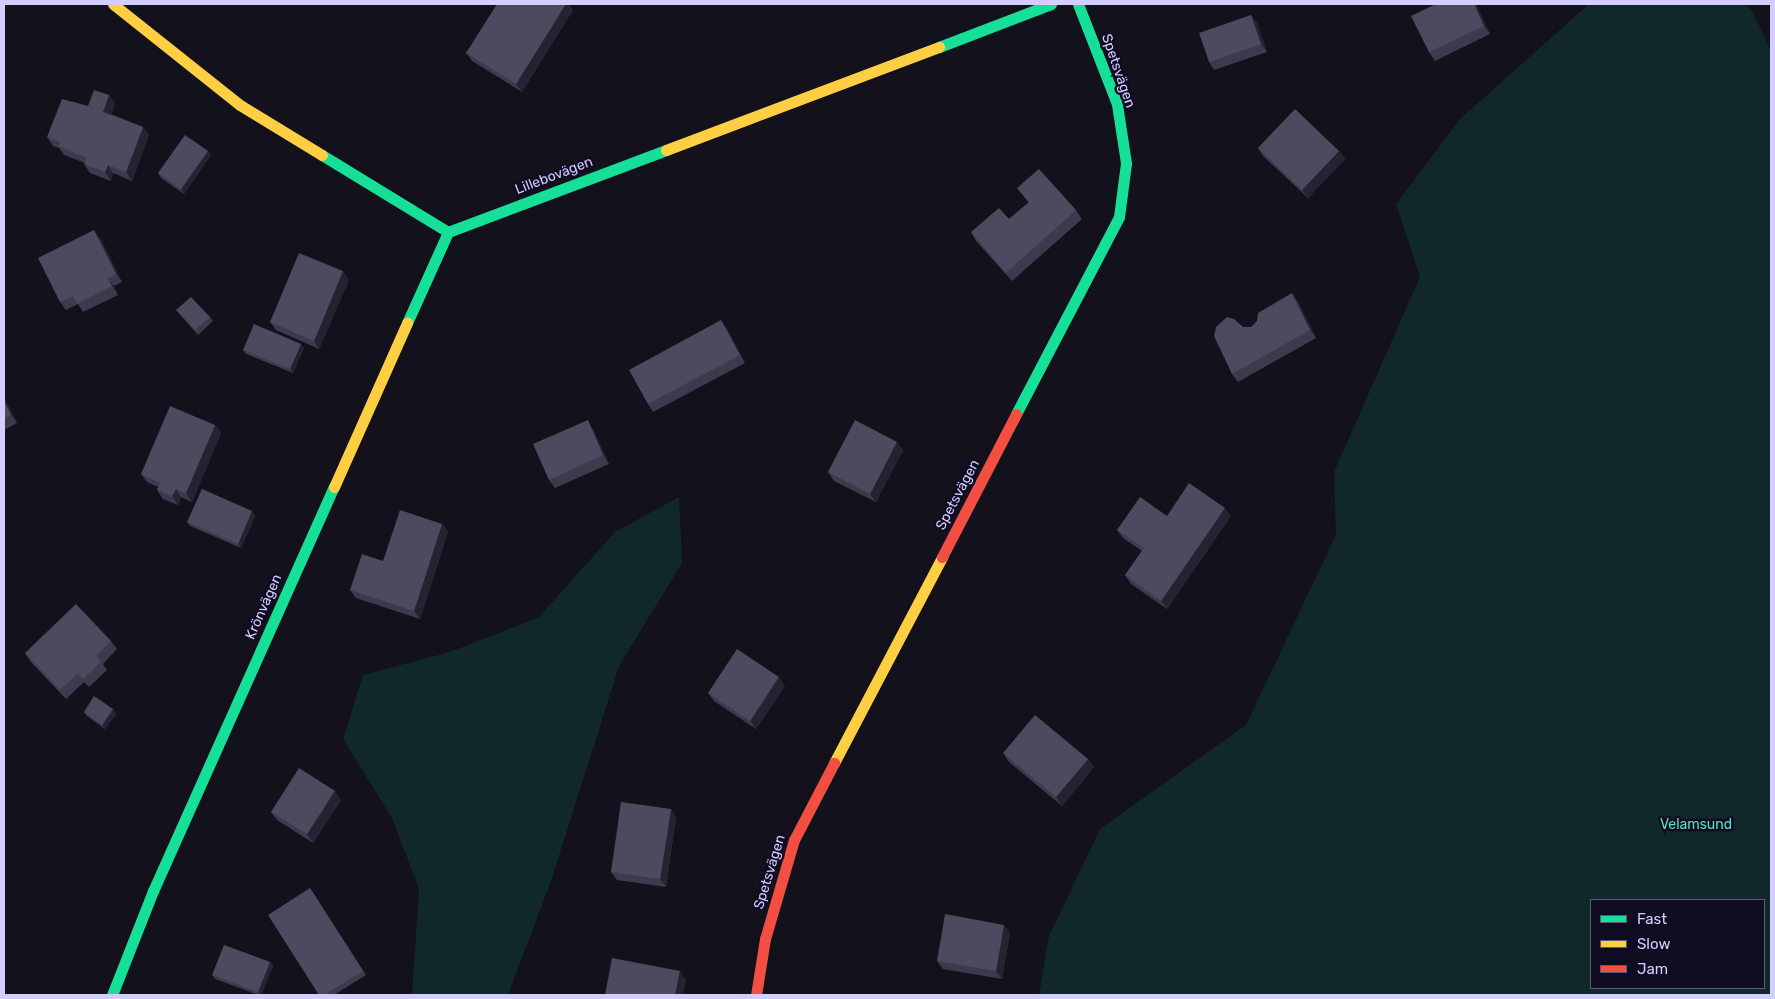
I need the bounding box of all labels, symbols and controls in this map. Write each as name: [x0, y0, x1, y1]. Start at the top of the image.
street label: Spetsvägen: [1098, 32, 1138, 110]
street label: Lillebovägen: [513, 153, 595, 199]
street label: Spetsvägen: [932, 457, 984, 533]
street label: Krönvägen: [242, 572, 286, 642]
park label: Velamsund: [1660, 817, 1732, 833]
street label: Spetsvägen: [751, 833, 789, 911]
legend: [1590, 899, 1765, 989]
text: Fast: [1637, 910, 1667, 928]
text: Slow: [1637, 935, 1670, 953]
text: Jam: [1637, 960, 1668, 978]

